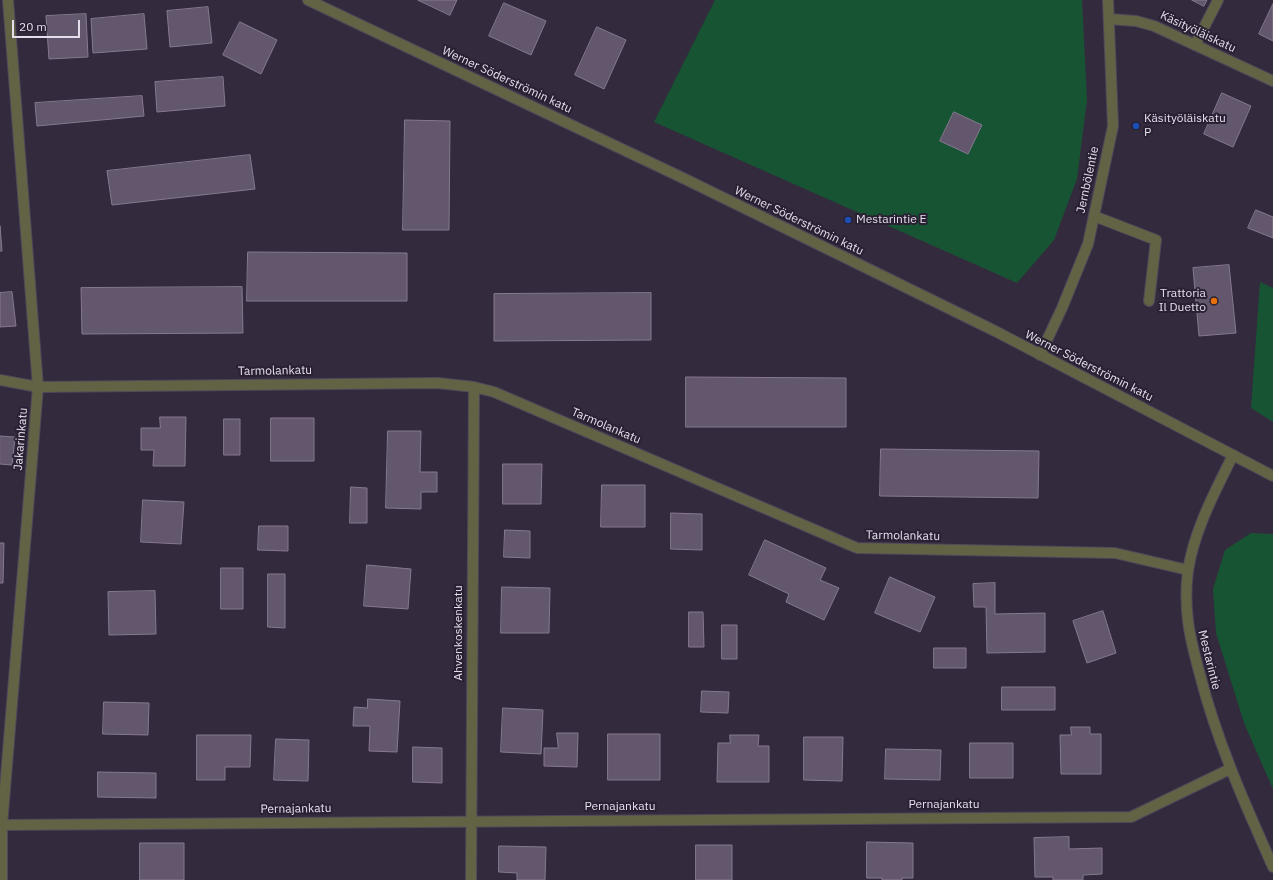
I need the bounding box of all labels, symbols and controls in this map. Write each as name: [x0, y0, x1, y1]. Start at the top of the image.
street label: Käsityöläiskatu: [1158, 8, 1238, 56]
scale bar: [14, 12, 82, 38]
text: 20 m: [19, 19, 47, 34]
street label: Werner Söderströmin katu: [440, 44, 574, 116]
place label: Käsityöläiskatu P: [1144, 112, 1226, 140]
marker: Käsityöläiskatu P: [1131, 121, 1141, 131]
street label: Jernbölentie: [1074, 145, 1102, 215]
street label: Werner Söderströmin katu: [732, 183, 866, 259]
place label: Mestarintie E: [856, 213, 927, 227]
marker: Mestarintie E: [843, 215, 853, 225]
place label: Trattoria Il Duetto: [1159, 287, 1206, 315]
marker: Trattoria Il Duetto: [1209, 296, 1219, 306]
street label: Werner Söderströmin katu: [1023, 327, 1155, 405]
street label: Tarmolankatu: [238, 363, 312, 379]
street label: Tarmolankatu: [569, 405, 643, 447]
street label: Jakarinkatu: [11, 407, 31, 471]
street label: Tarmolankatu: [866, 528, 940, 544]
street label: Ahvenkoskenkatu: [452, 585, 466, 681]
street label: Mestarintie: [1195, 629, 1223, 691]
street label: Pernajankatu: [908, 798, 980, 812]
street label: Pernajankatu: [584, 800, 656, 814]
street label: Pernajankatu: [260, 801, 332, 817]

